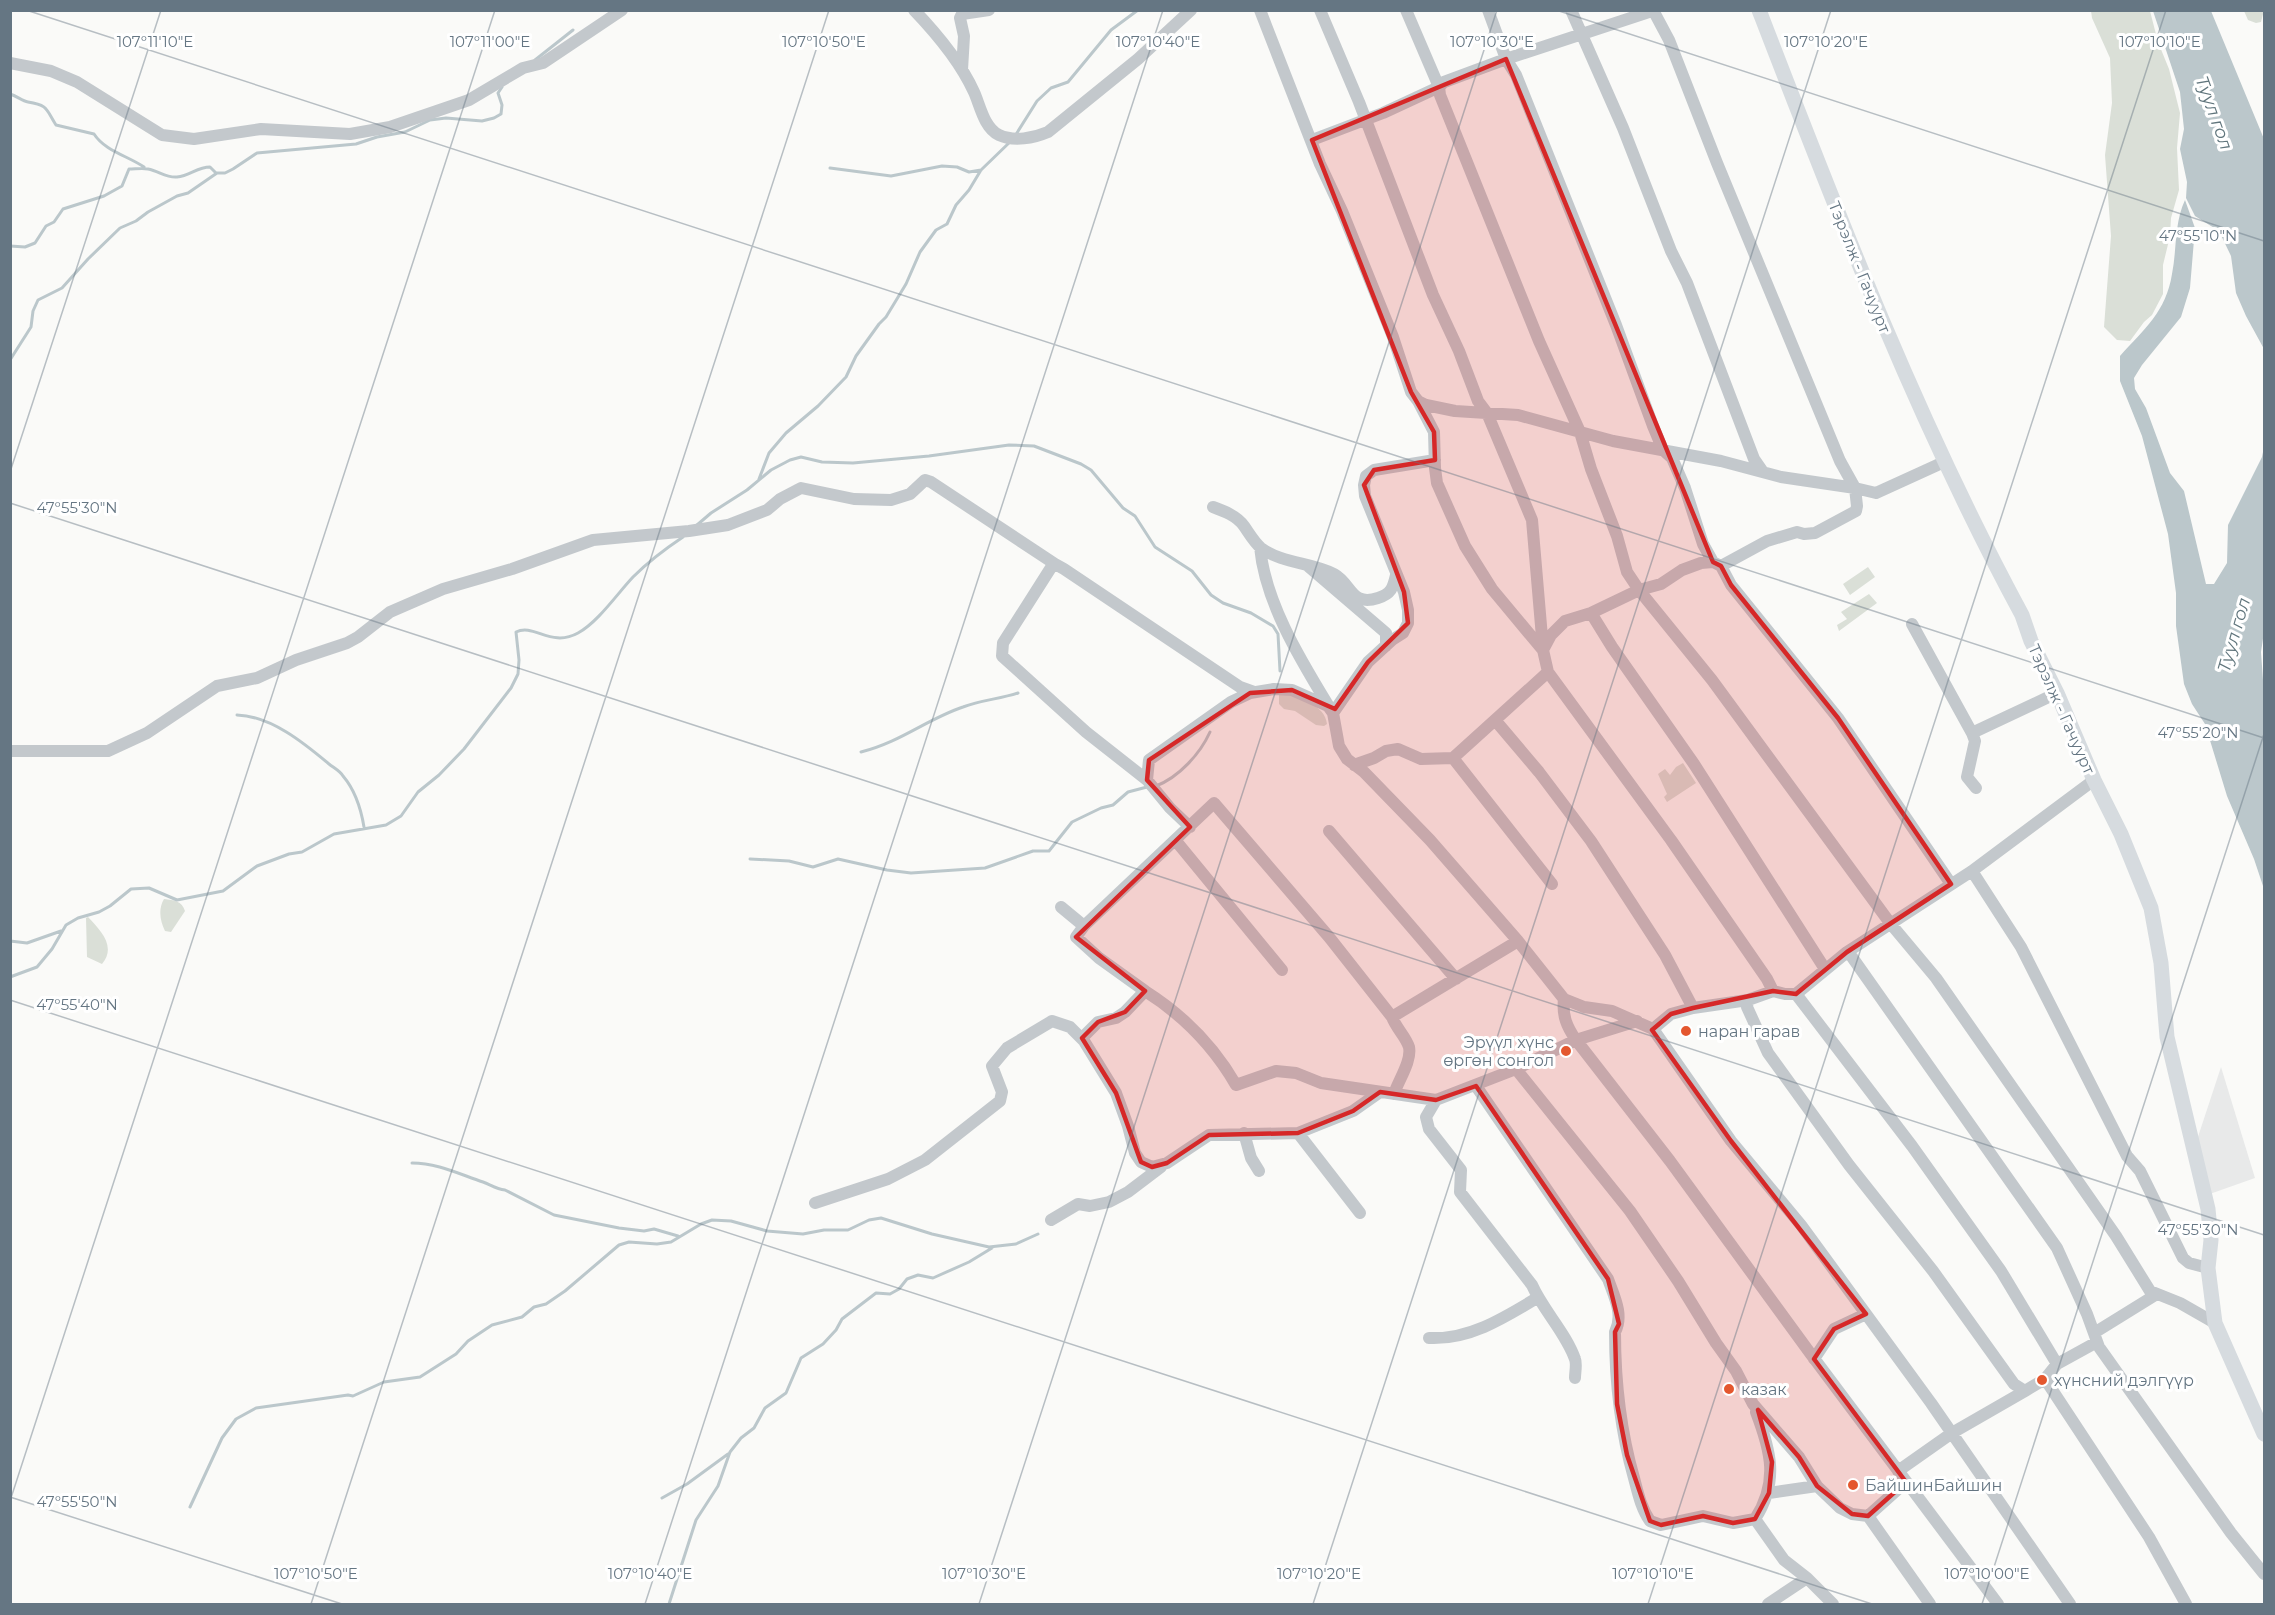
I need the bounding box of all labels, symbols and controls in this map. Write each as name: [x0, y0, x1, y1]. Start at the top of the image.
text: 107°11'10"E: [117, 32, 193, 51]
text: 107°11'00"E: [450, 32, 530, 51]
text: 107°10'50"E: [782, 32, 866, 51]
text: 107°10'40"E: [1116, 32, 1200, 51]
text: 107°10'30"E: [1450, 32, 1534, 51]
text: 107°10'20"E: [1784, 32, 1868, 51]
text: 107°10'10"E: [2119, 32, 2201, 51]
water label: Туул гол: [2191, 73, 2237, 153]
street label: Тэрэлж - Гачуурт: [1824, 199, 1895, 336]
text: 47°55'10"N: [2159, 226, 2237, 245]
text: 47°55'30"N: [37, 498, 117, 517]
water label: Туул гол: [2213, 595, 2255, 675]
street label: Тэрэлж - Гачуурт: [2024, 641, 2099, 777]
text: 47°55'20"N: [2157, 723, 2239, 742]
text: 47°55'40"N: [36, 995, 118, 1014]
place label: наран гарав: [1698, 1022, 1800, 1041]
marker: наран гарав: [1679, 1024, 1693, 1038]
place label: Эрүүл хүнс өргөн сонгол: [1443, 1033, 1554, 1070]
marker: Эрүүл хүнс өргөн сонгол: [1559, 1044, 1573, 1058]
text: 47°55'30"N: [2158, 1220, 2238, 1239]
place label: хүнсний дэлгүүр: [2054, 1371, 2194, 1390]
marker: хүнсний дэлгүүр: [2035, 1373, 2049, 1387]
place label: казак: [1741, 1380, 1787, 1399]
marker: казак: [1722, 1382, 1736, 1396]
place label: БайшинБайшин: [1865, 1476, 2002, 1495]
marker: БайшинБайшин: [1846, 1478, 1860, 1492]
text: 47°55'50"N: [37, 1492, 117, 1511]
text: 107°10'50"E: [274, 1564, 358, 1583]
text: 107°10'40"E: [608, 1564, 692, 1583]
text: 107°10'30"E: [942, 1564, 1026, 1583]
text: 107°10'20"E: [1277, 1564, 1361, 1583]
text: 107°10'10"E: [1612, 1564, 1694, 1583]
text: 107°10'00"E: [1944, 1564, 2030, 1583]

